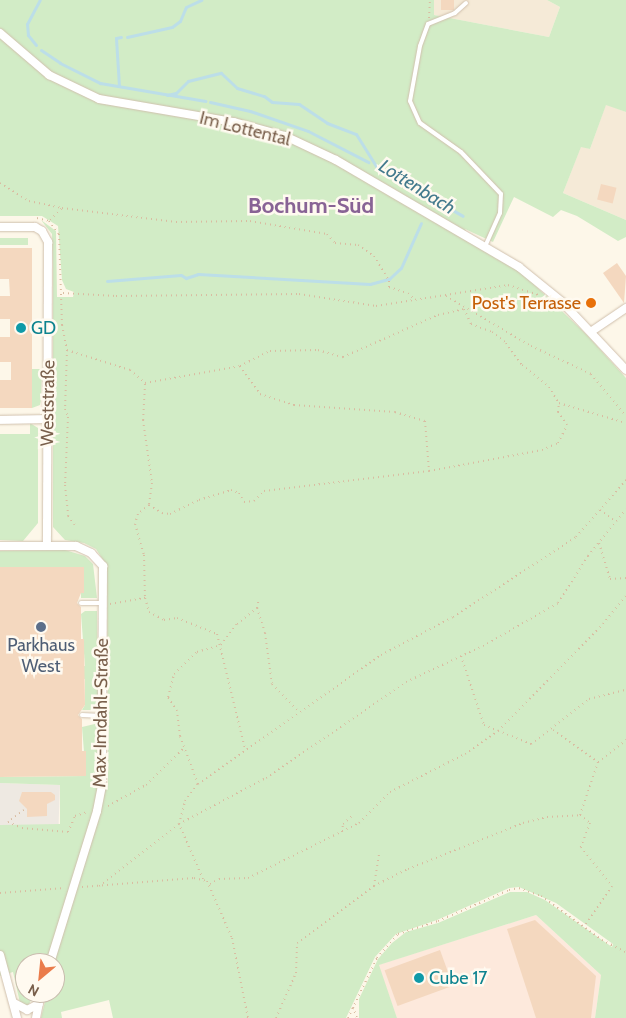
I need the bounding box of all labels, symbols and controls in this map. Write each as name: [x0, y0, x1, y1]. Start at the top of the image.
street label: Im Lottental: [197, 107, 293, 151]
water label: Lottenbach: [375, 155, 459, 219]
district label: Bochum-Süd: [248, 193, 374, 219]
place label: Post's Terrasse: [472, 292, 581, 314]
marker: Post's Terrasse: [585, 297, 597, 309]
place label: GD: [31, 317, 56, 339]
marker: GD: [15, 322, 27, 334]
street label: Weststraße: [36, 360, 60, 446]
marker: Parkhaus West: [35, 621, 47, 633]
place label: Parkhaus West: [7, 635, 75, 678]
street label: Max-Imdahl-Straße: [89, 638, 113, 788]
north arrow: [15, 953, 65, 1003]
place label: Cube 17: [429, 967, 487, 989]
marker: Cube 17: [413, 972, 425, 984]
text: N: [25, 980, 42, 1001]

